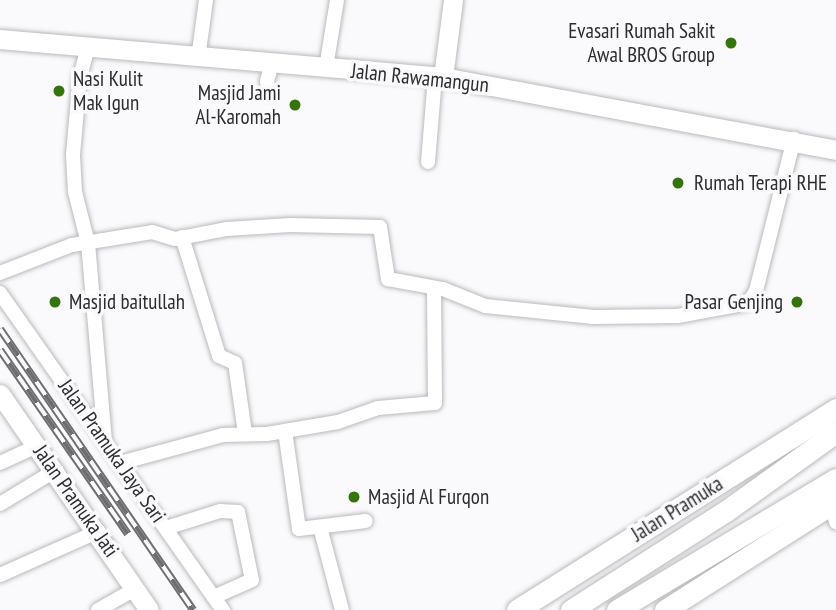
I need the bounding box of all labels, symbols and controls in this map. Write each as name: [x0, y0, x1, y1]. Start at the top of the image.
place label: Evasari Rumah Sakit Awal BROS Group: [568, 18, 715, 68]
marker: Evasari Rumah Sakit Awal BROS Group: [721, 33, 741, 53]
street label: Jalan Rawamangun: [350, 58, 490, 98]
place label: Nasi Kulit Mak Igun: [73, 66, 143, 116]
place label: Masjid Jami Al-Karomah: [196, 80, 281, 130]
marker: Nasi Kulit Mak Igun: [51, 83, 67, 99]
marker: Masjid Jami Al-Karomah: [287, 97, 303, 113]
place label: Rumah Terapi RHE: [694, 170, 827, 196]
marker: Rumah Terapi RHE: [668, 173, 688, 193]
place label: Masjid baitullah: [69, 289, 185, 315]
place label: Pasar Genjing: [684, 289, 783, 315]
marker: Masjid baitullah: [47, 294, 63, 310]
marker: Pasar Genjing: [789, 294, 805, 310]
street label: Jalan Pramuka Jaya Sari: [53, 374, 171, 528]
street label: Jalan Pramuka Jati: [28, 440, 124, 562]
street label: Jalan Pramuka: [627, 471, 727, 547]
place label: Masjid Al Furqon: [368, 484, 490, 510]
marker: Masjid Al Furqon: [346, 489, 362, 505]

